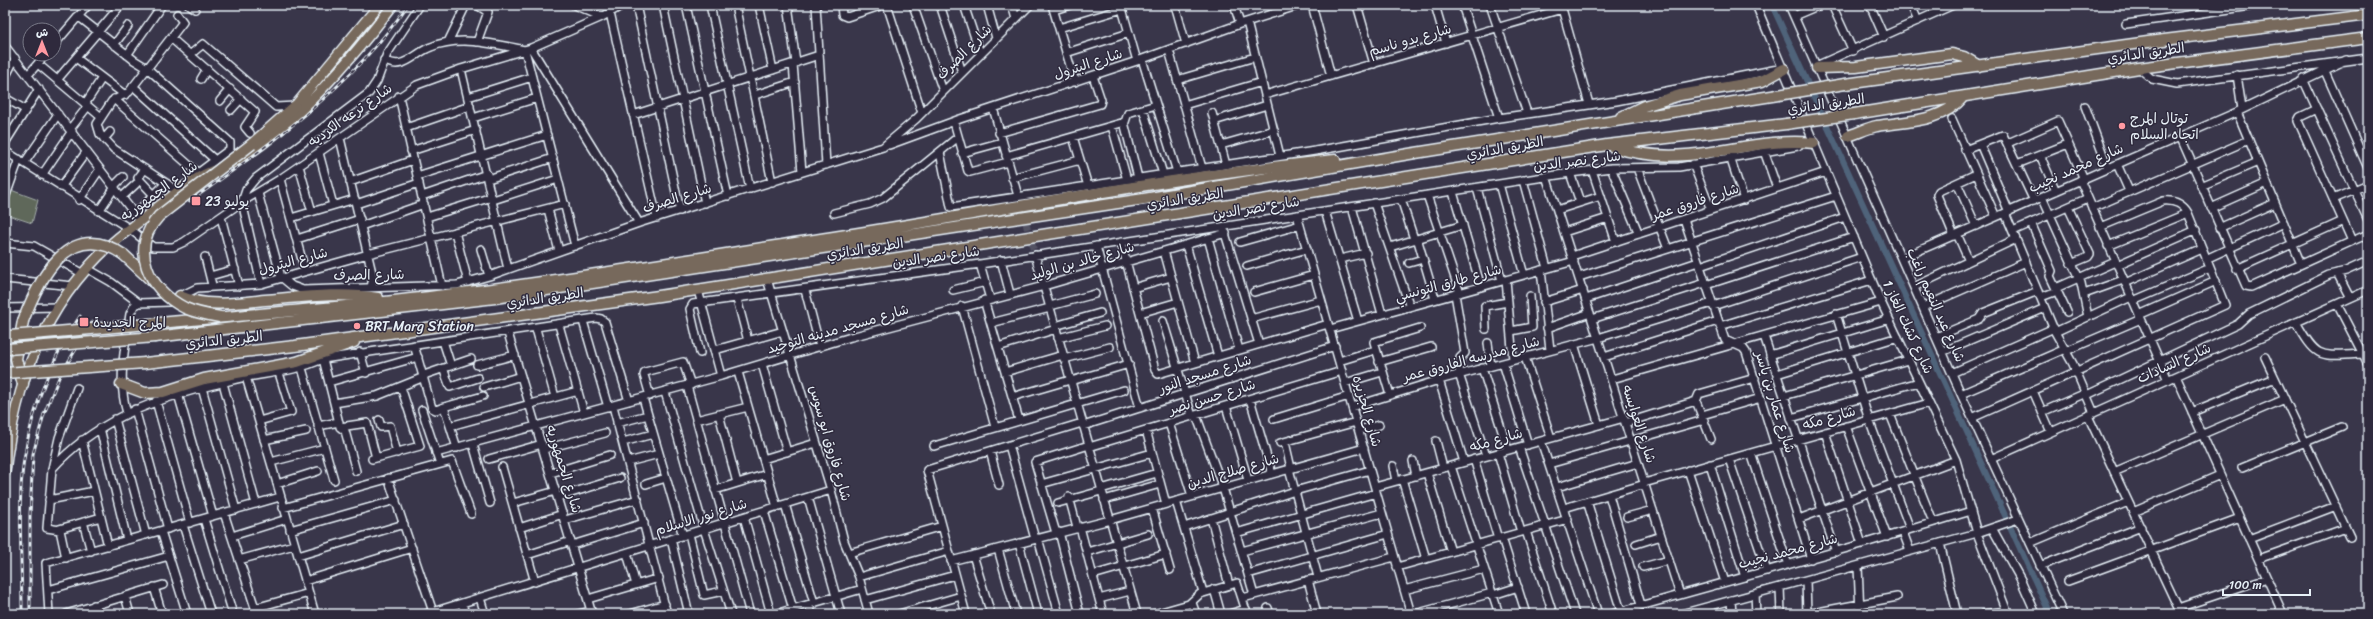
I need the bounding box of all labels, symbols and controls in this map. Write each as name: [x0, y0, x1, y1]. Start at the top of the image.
street label: شارع بدو ناسم: [1366, 16, 1454, 64]
street label: شارع الصرف: [930, 18, 998, 86]
north arrow: [22, 22, 62, 62]
text: ش: [36, 23, 48, 42]
street label: الطريق الدائري: [2106, 35, 2186, 71]
street label: شارع البترول: [1050, 41, 1126, 87]
street label: شارع ترعه الكرديه: [302, 76, 398, 154]
street label: الطريق الدائري: [1786, 86, 1866, 122]
place label: توتال المرج اتجاه السلام: [2130, 106, 2199, 147]
marker: توتال المرج اتجاه السلام: [2117, 121, 2127, 131]
street label: الطريق الدائري: [1464, 129, 1546, 167]
street label: شارع محمد نجيب: [2024, 136, 2128, 200]
street label: شارع نصر الدين: [1532, 143, 1622, 179]
street label: شارع الجمهوريه: [115, 154, 203, 228]
street label: شارع الصرف: [639, 176, 715, 220]
street label: شارع فاروق عمر: [1647, 176, 1742, 228]
street label: الطريق الدائري: [1144, 181, 1226, 217]
place label: 23 يوليو: [205, 189, 249, 214]
street label: شارع نصر الدين: [1210, 189, 1302, 227]
marker: 23 يوليو: [190, 195, 202, 207]
street label: الطريق الدائري: [824, 231, 906, 267]
street label: شارع خالد بن الوليد: [1027, 234, 1137, 288]
street label: شارع نصر الدين: [891, 238, 981, 276]
street label: شارع البترول: [255, 240, 331, 282]
street label: شارع عبد النعيم راغب: [1899, 243, 1973, 367]
street label: شارع طارق التونسي: [1392, 257, 1504, 309]
street label: شارع الصرف: [333, 262, 405, 288]
street label: شارع كشك الغاز 1: [1875, 276, 1941, 378]
street label: الطريق الدائري: [505, 280, 585, 316]
street label: شارع مسجد مدينه التوحيد: [764, 297, 912, 361]
place label: المرج الجديدة: [93, 310, 166, 335]
place label: BRT Marg Station: [365, 314, 474, 339]
marker: المرج الجديدة: [78, 316, 90, 328]
marker: BRT Marg Station: [352, 321, 362, 331]
street label: الطريق الدائري: [184, 323, 264, 357]
street label: شارع مدرسه الفاروق عمر: [1399, 329, 1542, 390]
street label: شارع السادات: [2133, 336, 2215, 390]
street label: شارع مسجد النور: [1154, 347, 1255, 401]
street label: شارع عمار بن ياسر: [1747, 347, 1802, 456]
street label: شارع حسن نصر: [1164, 372, 1259, 422]
street label: شارع الجزيره: [1345, 372, 1389, 450]
street label: شارع العوايسه: [1615, 381, 1663, 467]
street label: شارع فاروق ابو سوس: [801, 382, 859, 504]
street label: شارع مكه: [1799, 398, 1859, 438]
street label: شارع مكه: [1466, 420, 1526, 460]
street label: شارع الجمهوريه: [539, 422, 589, 516]
street label: شارع صلاح الدين: [1184, 446, 1282, 496]
street label: شارع نور الاسلام: [652, 491, 750, 543]
street label: شارع محمد نجيب: [1735, 526, 1841, 576]
scale bar: [2223, 571, 2310, 597]
text: 100 m: [2229, 574, 2262, 596]

